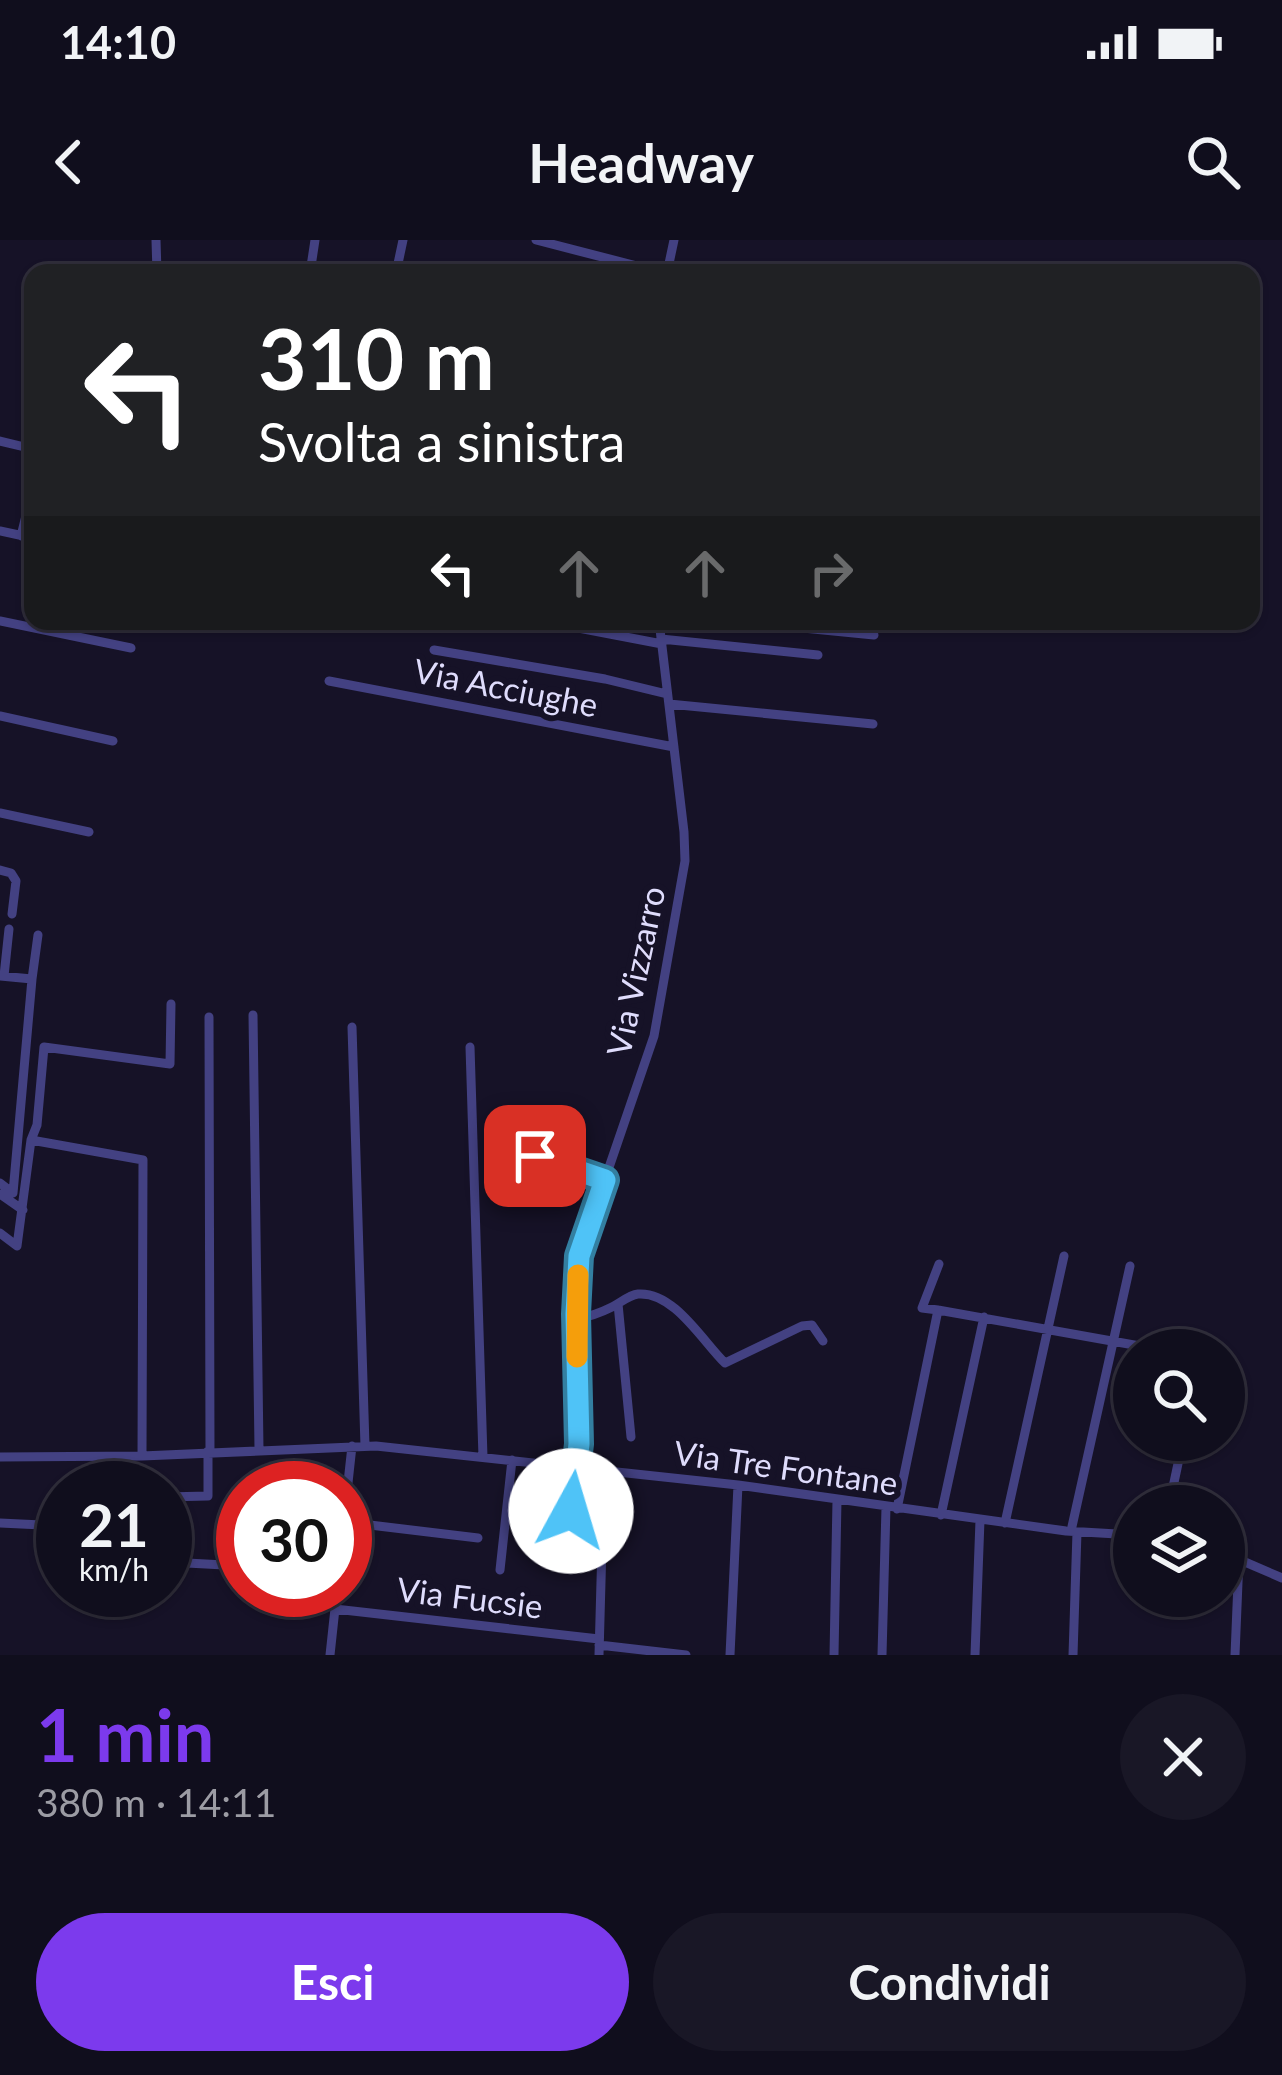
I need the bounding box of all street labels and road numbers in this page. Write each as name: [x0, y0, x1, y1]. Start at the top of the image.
street label: Via Acciughe: [411, 650, 601, 724]
street label: Via Vizzarro: [598, 882, 672, 1060]
street label: Via Tre Fontane: [672, 1432, 900, 1502]
street label: Via Fucsie: [395, 1568, 545, 1626]

